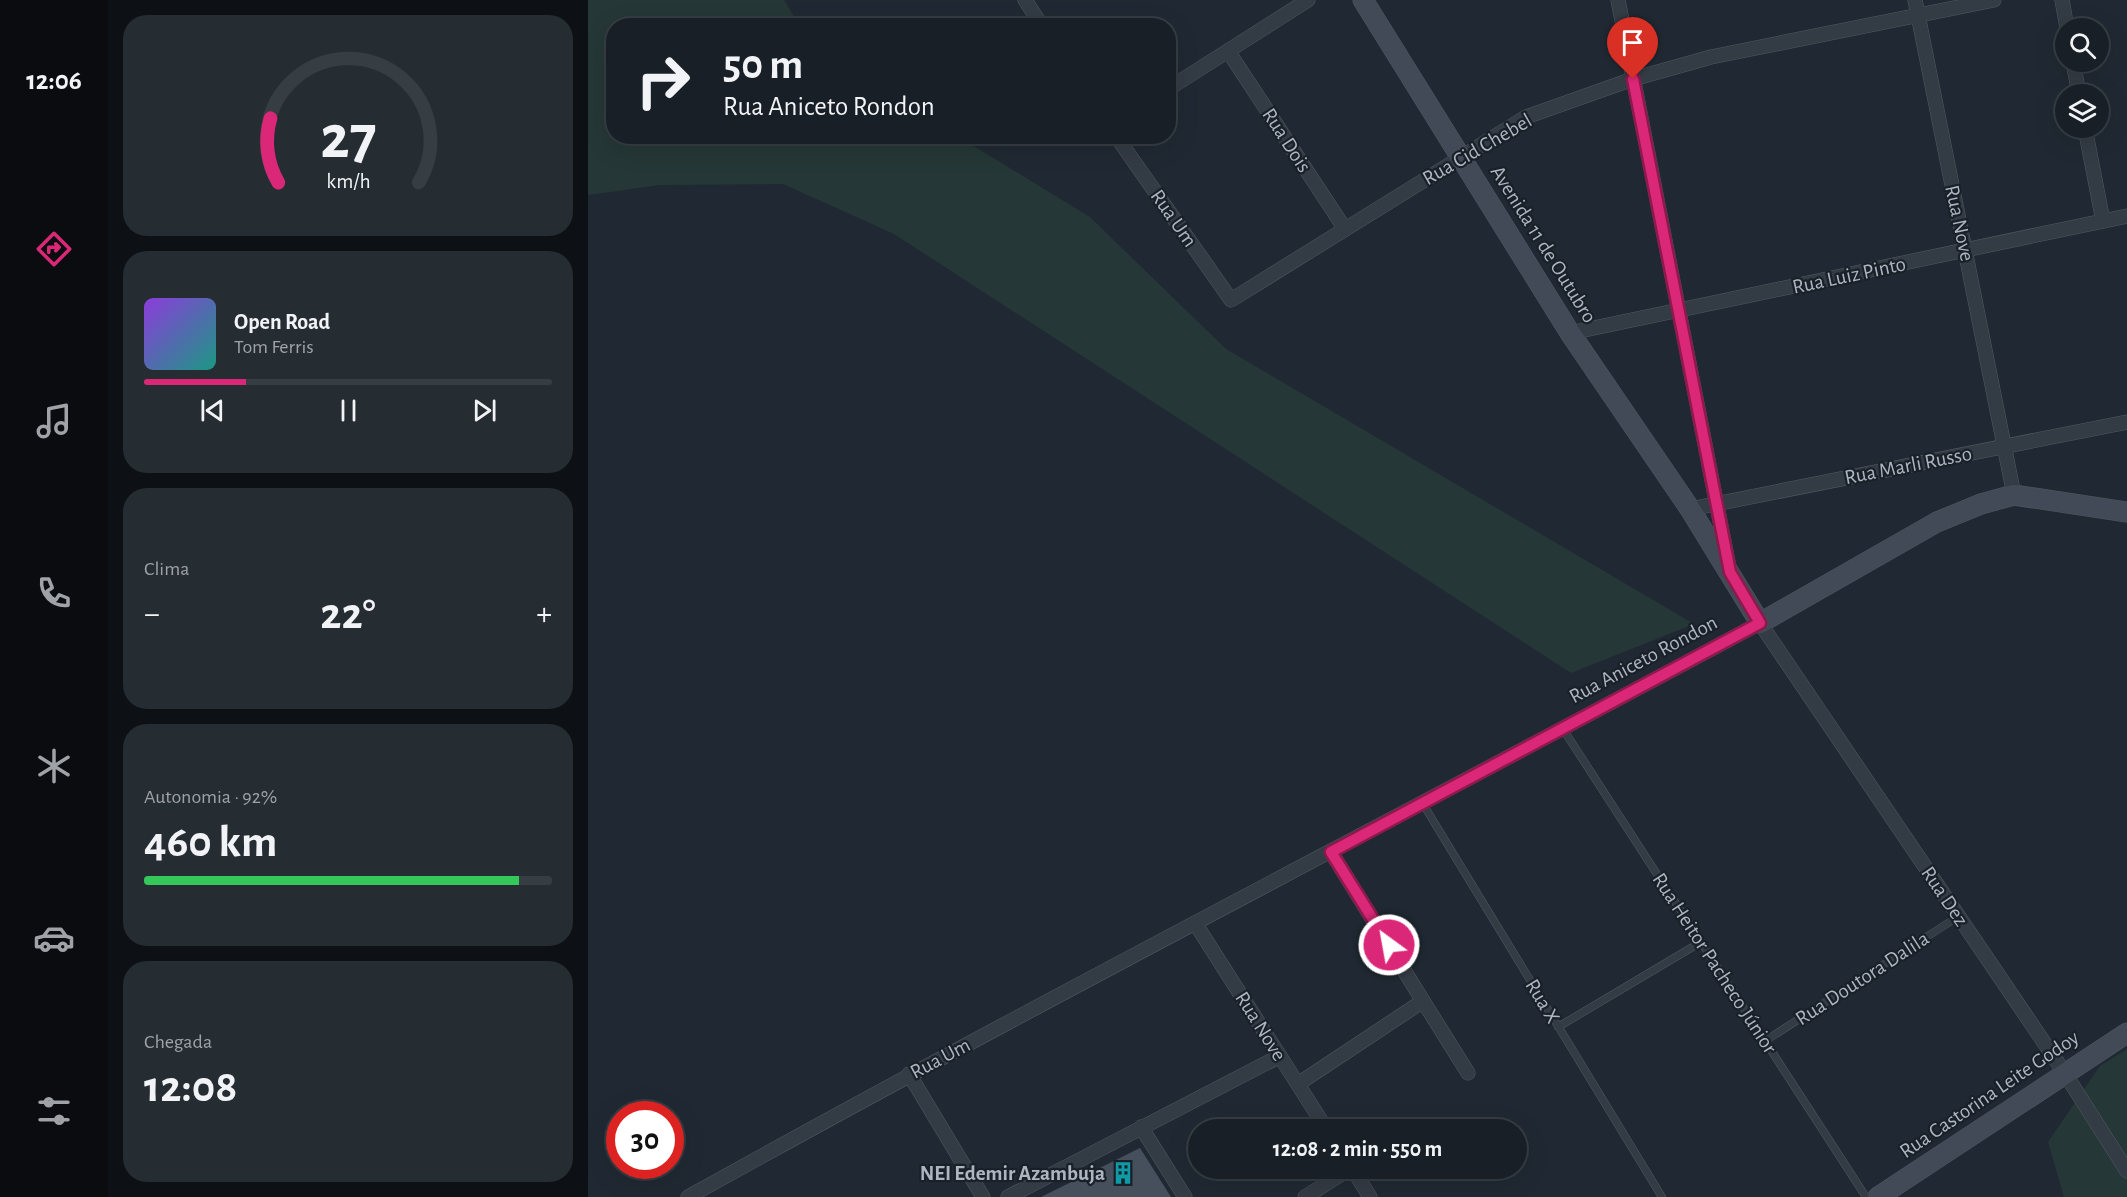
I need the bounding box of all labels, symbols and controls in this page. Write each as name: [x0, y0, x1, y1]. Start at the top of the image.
pin: [1607, 17, 1658, 79]
map controls: [2055, 18, 2109, 138]
button: search: [2055, 18, 2109, 72]
icon: arrive: [1616, 26, 1649, 59]
icon: right: [624, 42, 702, 120]
text: 50 m: [723, 44, 803, 86]
text: 12:06: [26, 67, 82, 94]
button: layers: [2055, 84, 2109, 138]
text: Rua Aniceto Rondon: [723, 93, 935, 120]
street label: Rua Dois: [1258, 104, 1315, 176]
text: 27: [320, 107, 376, 169]
street label: Rua Cid Chebel: [1419, 110, 1536, 189]
street label: Avenida 11 de Outubro: [1487, 162, 1600, 327]
text: km/h: [326, 171, 370, 192]
street label: Rua Nove: [1941, 183, 1978, 263]
street label: Rua Um: [1146, 186, 1201, 251]
icon: directions: [33, 228, 75, 270]
street label: Rua Luiz Pinto: [1791, 253, 1908, 298]
text: Open Road: [234, 311, 330, 333]
text: Tom Ferris: [234, 337, 314, 357]
icon: previous: [196, 394, 229, 427]
icon: pause: [332, 394, 365, 427]
icon: next: [468, 394, 501, 427]
icon: music: [33, 400, 75, 442]
street label: Rua Marli Russo: [1843, 443, 1974, 488]
text: Clima: [144, 559, 189, 579]
icon: phone: [33, 572, 75, 614]
text: 22°: [320, 592, 376, 637]
text: −: [144, 598, 160, 631]
text: +: [536, 598, 552, 631]
street label: Rua Aniceto Rondon: [1566, 612, 1721, 707]
icon: climate: [33, 745, 75, 787]
text: Autonomia · 92%: [144, 787, 277, 807]
text: 460 km: [144, 820, 277, 865]
street label: Rua Dez: [1917, 863, 1972, 930]
street label: Rua Heitor Pacheco Júnior: [1648, 869, 1781, 1058]
position arrow: [1357, 913, 1421, 977]
icon: car: [33, 917, 75, 959]
street label: Rua Doutora Dalila: [1792, 927, 1933, 1029]
street label: Rua X: [1521, 975, 1564, 1027]
street label: Rua Nove: [1231, 988, 1290, 1065]
street label: Rua Castorina Leite Godoy: [1896, 1027, 2083, 1162]
text: Chegada: [144, 1032, 212, 1052]
street label: Rua Um: [907, 1034, 974, 1083]
text: 12:08: [144, 1065, 237, 1110]
icon: filters: [33, 1090, 75, 1132]
speed limit sign: 30: [606, 1101, 684, 1179]
text: 12:08 · 2 min · 550 m: [1273, 1138, 1442, 1160]
building icon: NEI Edemir Azambuja: [1110, 1160, 1136, 1186]
place label: NEI Edemir Azambuja: [920, 1163, 1105, 1184]

